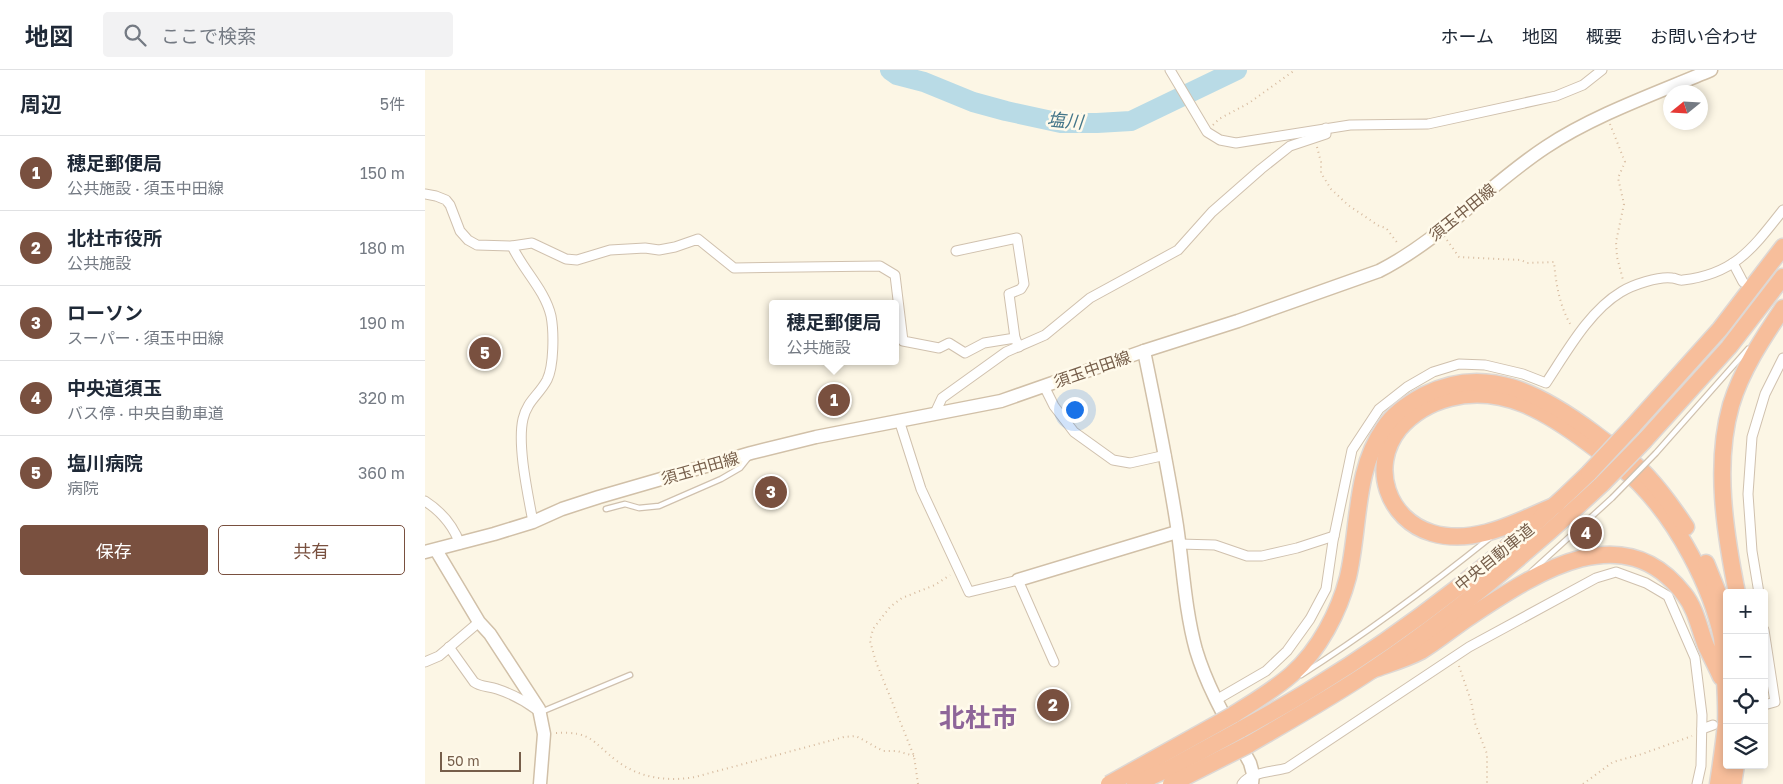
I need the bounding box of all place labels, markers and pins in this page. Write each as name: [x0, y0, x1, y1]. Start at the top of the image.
pin: 5: [469, 334, 501, 372]
pin: 1: [818, 381, 850, 419]
pin: 3: [755, 473, 787, 511]
pin: 4: [1570, 514, 1602, 552]
pin: 2: [1037, 686, 1069, 724]

